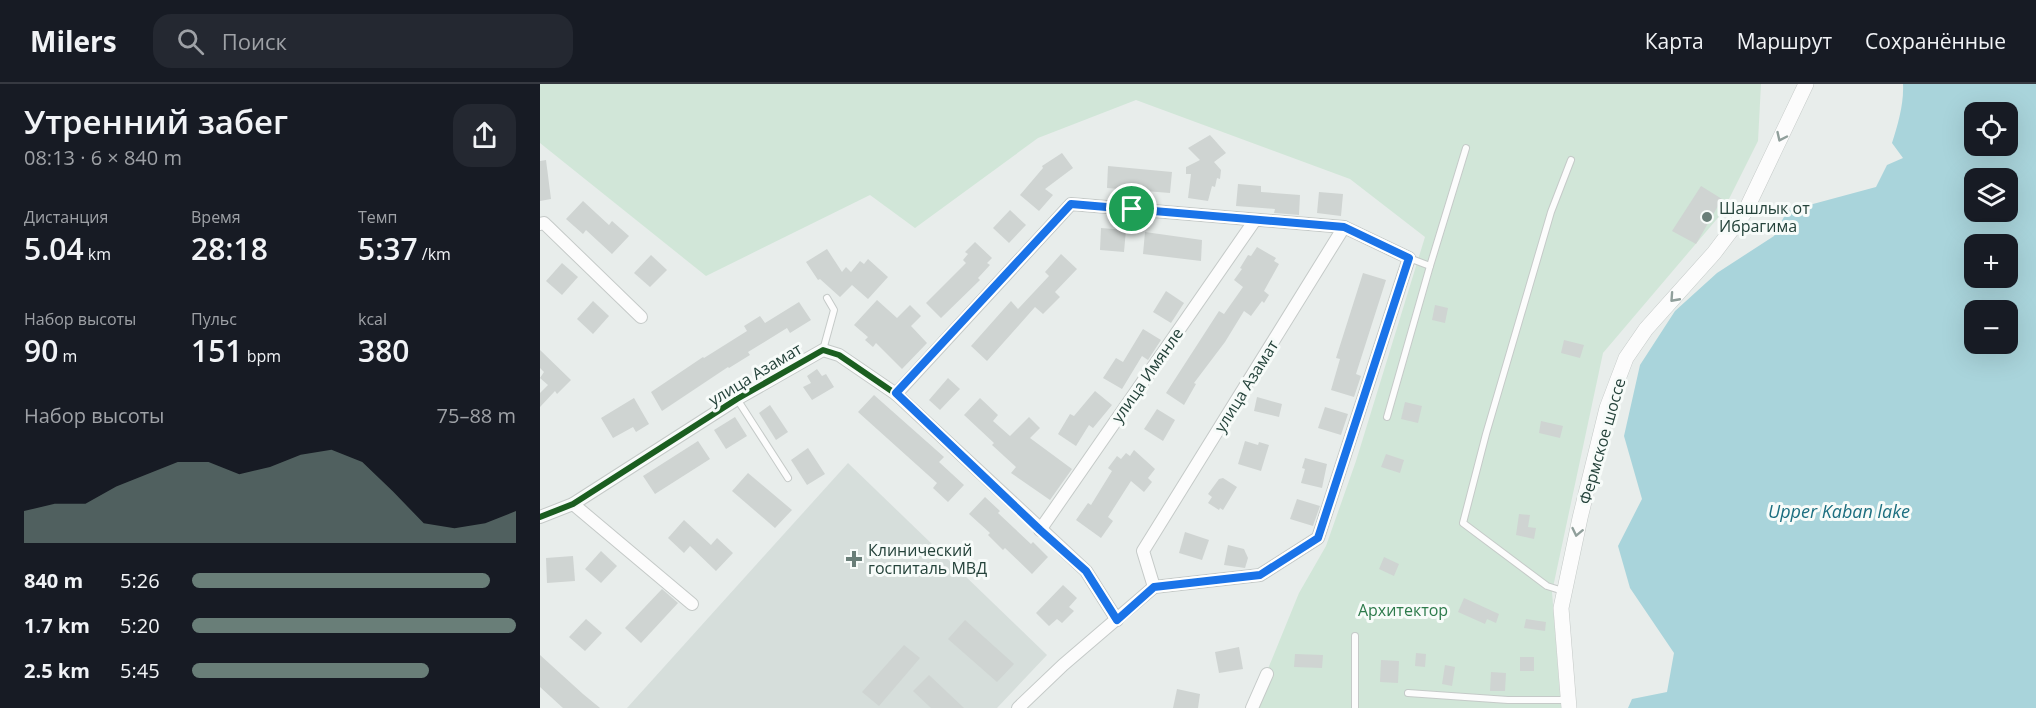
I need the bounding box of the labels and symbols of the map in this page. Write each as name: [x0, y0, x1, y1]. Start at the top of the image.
one-way arrow: [1776, 130, 1788, 141]
pin: [1106, 183, 1157, 234]
place label: Шашлык от Ибрагима: [1719, 197, 1810, 237]
marker: Шашлык от Ибрагима: [1700, 210, 1714, 224]
one-way arrow: [1670, 291, 1681, 302]
street label: улица Имянле: [1106, 323, 1188, 427]
street label: улица Азамат: [1209, 335, 1283, 436]
street label: улица Азамат: [704, 337, 806, 411]
street label: Фермское шоссе: [1573, 375, 1631, 507]
water label: Upper Kaban lake: [1768, 499, 1910, 523]
one-way arrow: [1572, 527, 1585, 537]
place label: Клинический госпиталь МВД: [868, 539, 987, 579]
marker: Клинический госпиталь МВД: [845, 550, 863, 568]
park label: Архитектор: [1358, 599, 1448, 621]

